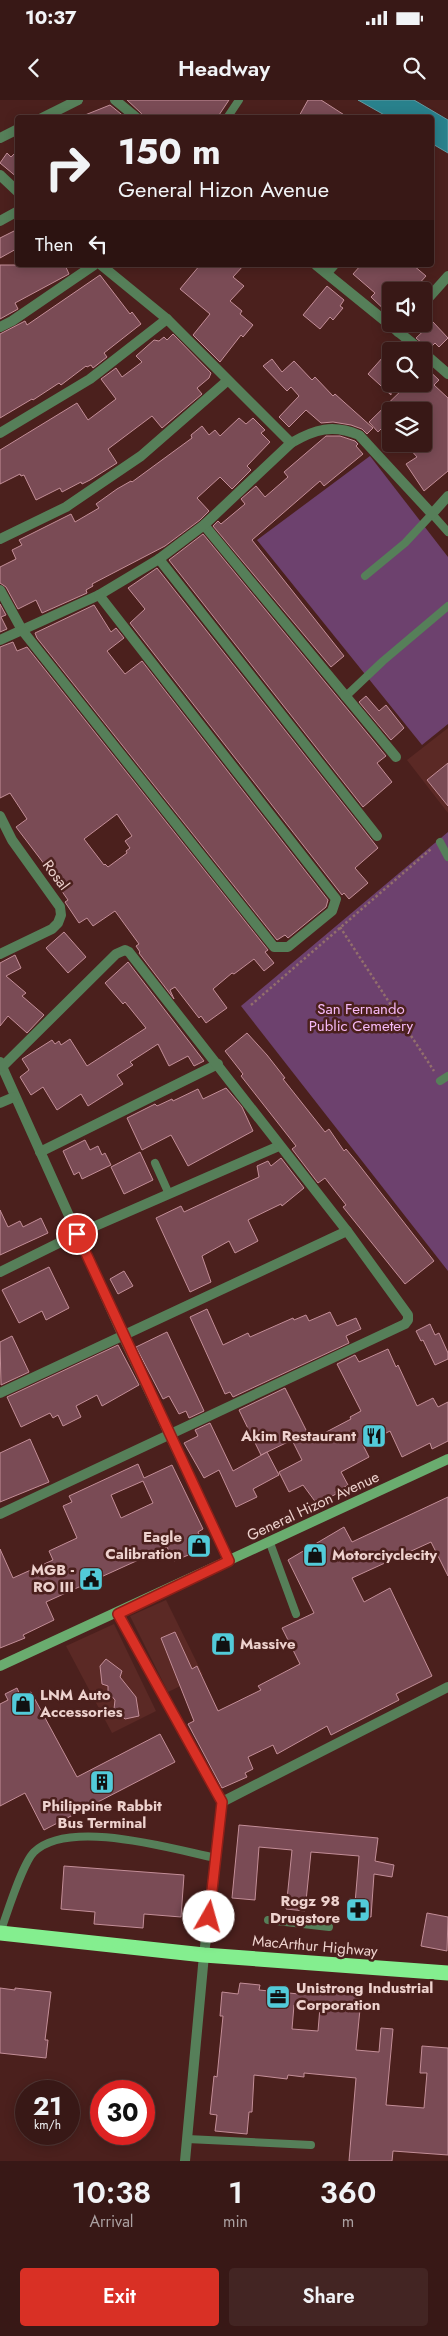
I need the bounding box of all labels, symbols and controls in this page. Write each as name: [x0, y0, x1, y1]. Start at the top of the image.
text: 10:37: [25, 4, 76, 31]
text: Headway: [178, 52, 270, 84]
icon: back: [20, 54, 48, 82]
icon: search: [400, 54, 428, 82]
text: 150 m: [118, 127, 221, 177]
icon: right: [35, 135, 100, 200]
text: General Hizon Avenue: [118, 173, 329, 205]
icon: left: [84, 230, 112, 258]
text: Then: [35, 231, 74, 258]
map controls: [382, 282, 432, 452]
button: sound: [382, 282, 432, 332]
button: search: [382, 342, 432, 392]
button: layers: [382, 402, 432, 452]
street label: Rosal: [37, 855, 75, 895]
park label: San Fernando Public Cemetery: [309, 998, 414, 1037]
pin: [56, 1213, 98, 1255]
icon: arrive: [63, 1220, 91, 1248]
restaurant icon: Akim Restaurant: [361, 1423, 387, 1449]
place label: Akim Restaurant: [240, 1425, 356, 1447]
street label: General Hizon Avenue: [243, 1466, 383, 1546]
place label: Eagle Calibration: [105, 1526, 182, 1565]
shop icon: Eagle Calibration: [186, 1533, 212, 1559]
shop icon: Motorciyclecity: [302, 1542, 328, 1568]
place label: Motorciyclecity: [332, 1544, 437, 1566]
place label: MGB - RO III: [31, 1559, 75, 1598]
public building icon: MGB - RO III: [78, 1566, 104, 1592]
shop icon: Massive: [210, 1631, 236, 1657]
place label: Massive: [240, 1633, 296, 1655]
place label: LNM Auto Accessories: [39, 1684, 123, 1723]
shop icon: LNM Auto Accessories: [10, 1691, 36, 1717]
building icon: Philippine Rabbit Bus Terminal: [89, 1769, 115, 1795]
place label: Philippine Rabbit Bus Terminal: [42, 1795, 162, 1834]
position arrow: [182, 1890, 234, 1942]
place label: Rogz 98 Drugstore: [270, 1890, 340, 1929]
pharmacy icon: Rogz 98 Drugstore: [345, 1897, 371, 1923]
street label: MacArthur Highway: [252, 1930, 379, 1962]
place label: Unistrong Industrial Corporation: [296, 1977, 433, 2016]
office icon: Unistrong Industrial Corporation: [265, 1984, 291, 2010]
speed limit sign: 30: [90, 2080, 155, 2145]
text: 21: [33, 2088, 62, 2124]
text: km/h: [34, 2116, 61, 2134]
text: 10:38: [72, 2171, 151, 2214]
text: 1: [228, 2171, 243, 2214]
text: 360: [320, 2171, 376, 2214]
text: Arrival: [89, 2210, 134, 2233]
text: min: [223, 2210, 248, 2233]
text: m: [342, 2210, 354, 2233]
button: Exit: [20, 2268, 219, 2326]
button: Share: [229, 2268, 428, 2326]

